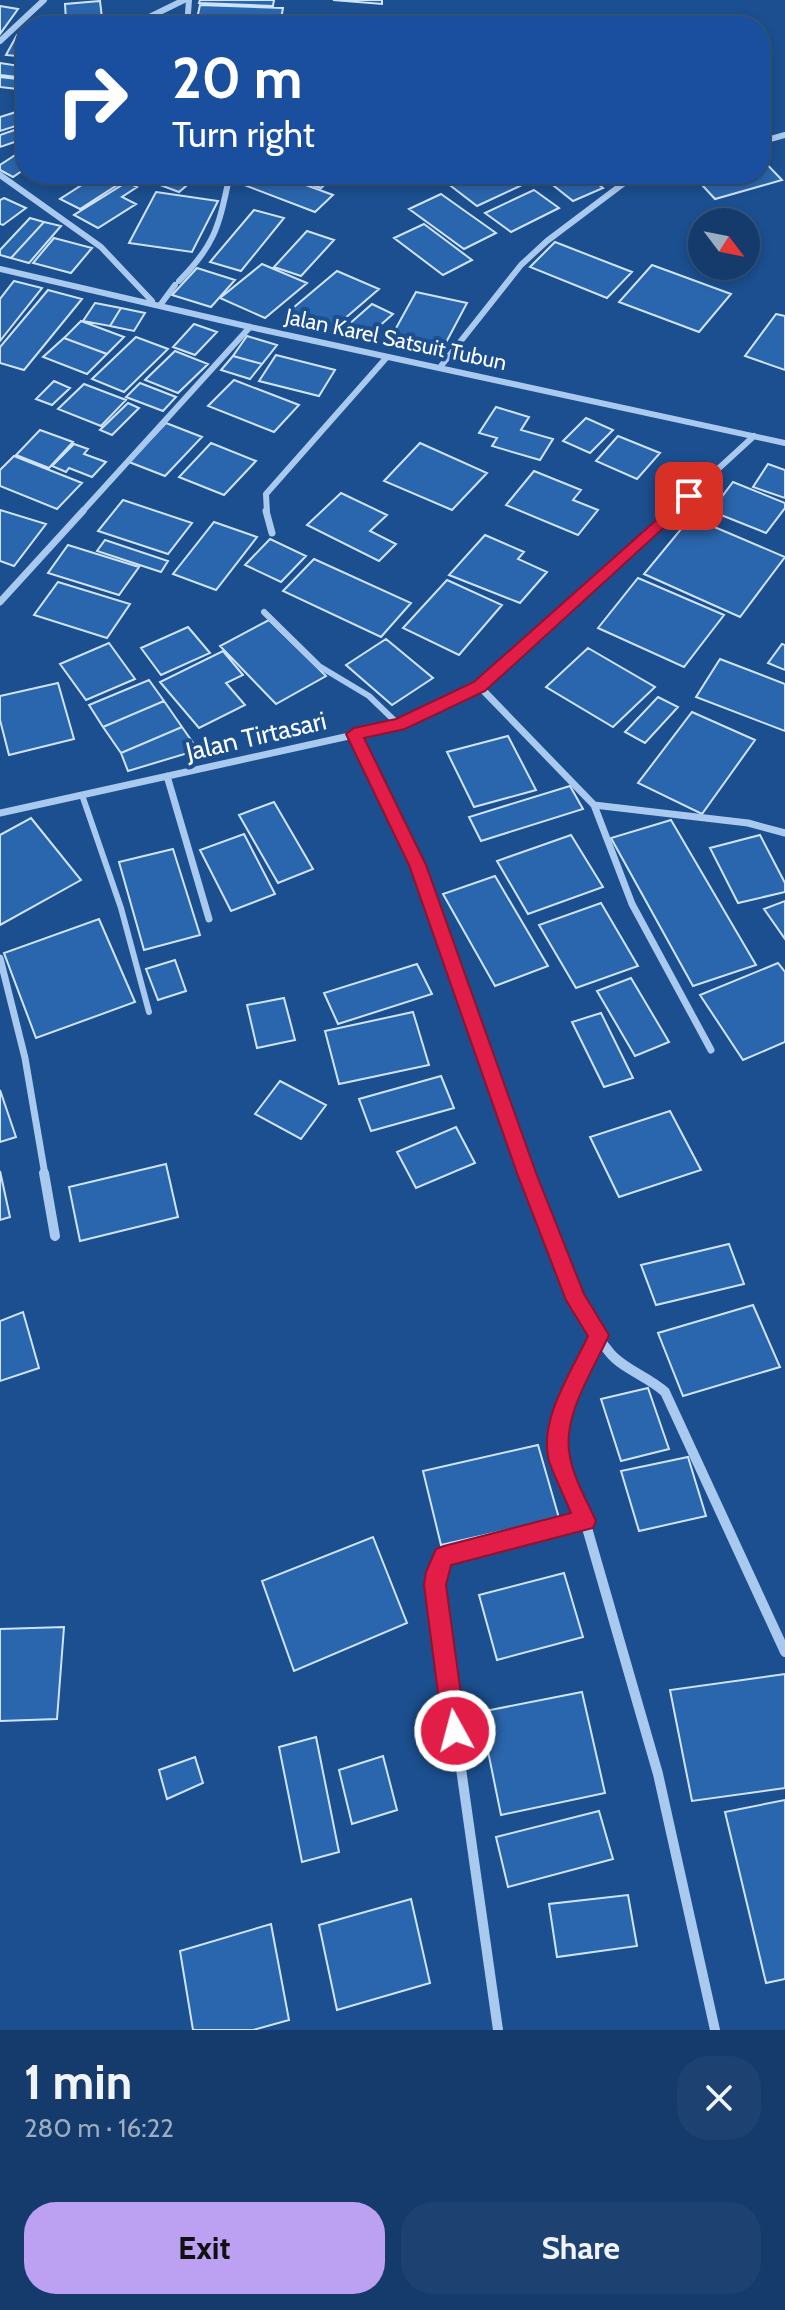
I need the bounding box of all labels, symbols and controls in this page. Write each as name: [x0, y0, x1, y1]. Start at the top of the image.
text: 20 m: [172, 44, 302, 112]
icon: right: [40, 48, 144, 152]
text: Turn right: [172, 112, 315, 156]
north arrow: [688, 208, 760, 280]
map controls: [688, 208, 760, 280]
street label: Jalan Karel Satsuit Tubun: [282, 303, 509, 376]
pin: [655, 462, 723, 530]
icon: arrive: [667, 474, 711, 518]
street label: Jalan Tirtasari: [182, 704, 329, 768]
position arrow: [413, 1689, 497, 1773]
text: 1 min: [24, 2053, 132, 2111]
button: close: [677, 2056, 761, 2140]
text: 280 m · 16:22: [24, 2112, 174, 2144]
button: Exit: [24, 2202, 385, 2294]
button: Share: [401, 2202, 761, 2294]

